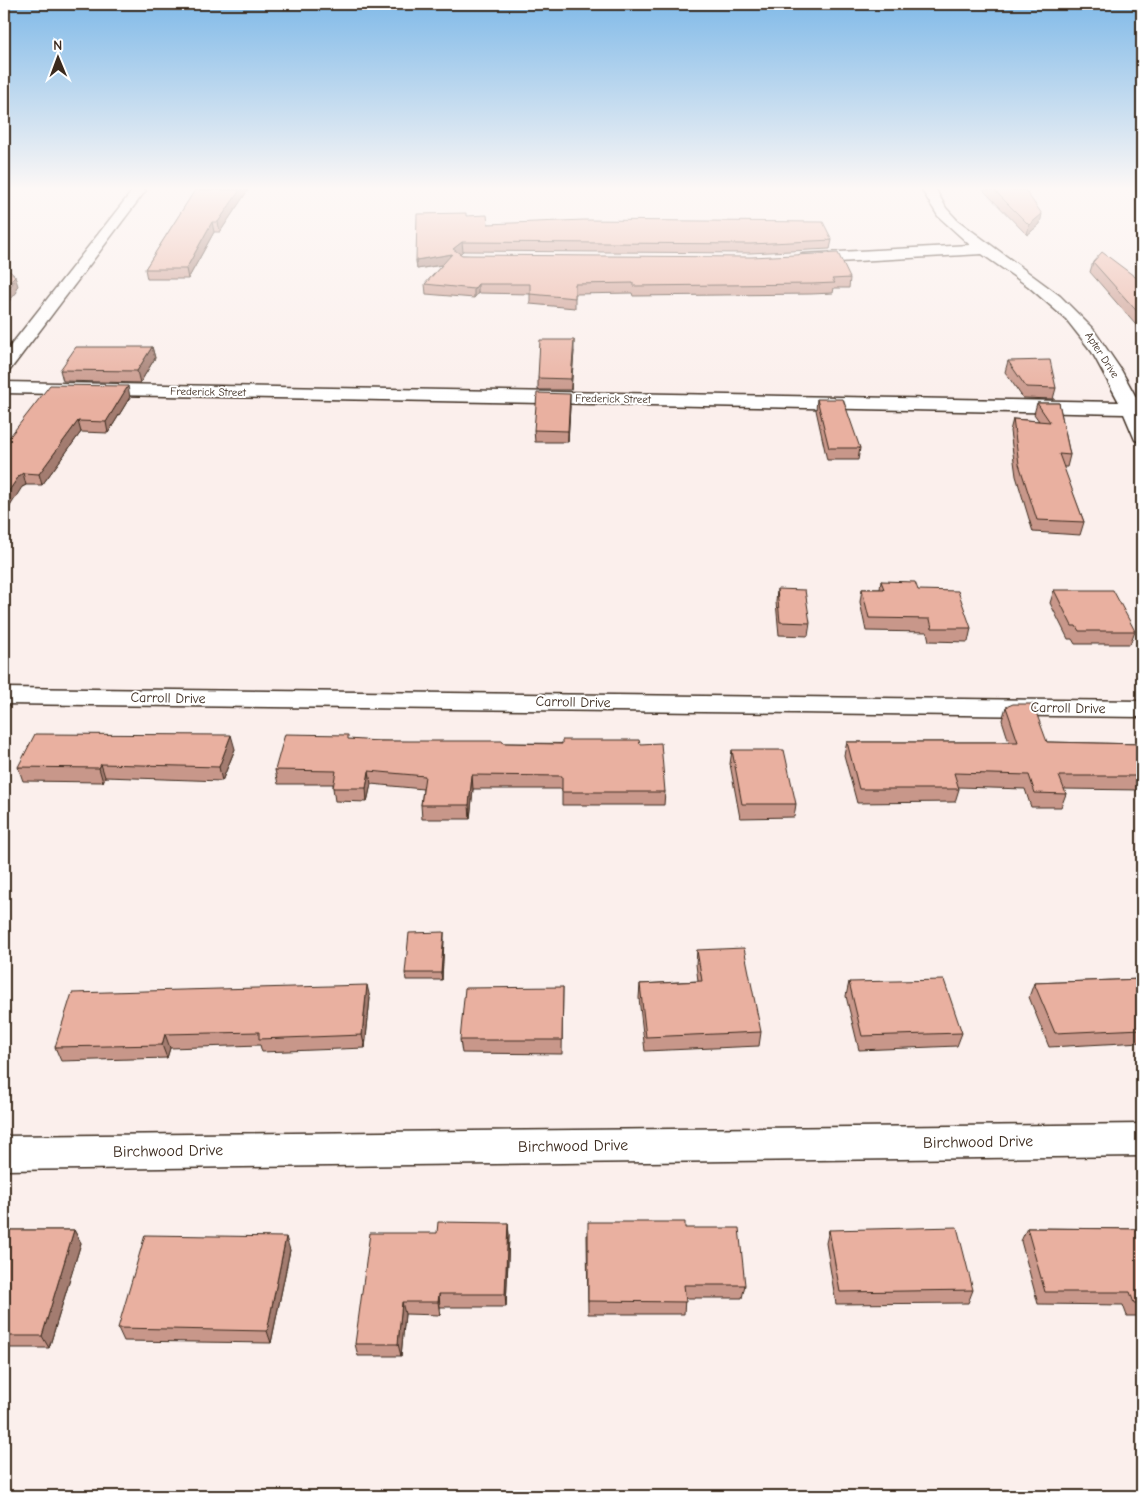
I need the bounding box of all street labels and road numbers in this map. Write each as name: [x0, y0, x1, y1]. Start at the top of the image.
street label: Apter Drive: [1082, 330, 1122, 381]
street label: Frederick Street: [170, 385, 247, 399]
street label: Frederick Street: [575, 392, 652, 406]
street label: Carroll Drive: [130, 689, 206, 707]
street label: Carroll Drive: [535, 693, 611, 711]
street label: Carroll Drive: [1030, 699, 1106, 717]
street label: Birchwood Drive: [923, 1132, 1033, 1152]
street label: Birchwood Drive: [518, 1136, 628, 1156]
street label: Birchwood Drive: [113, 1141, 223, 1161]

